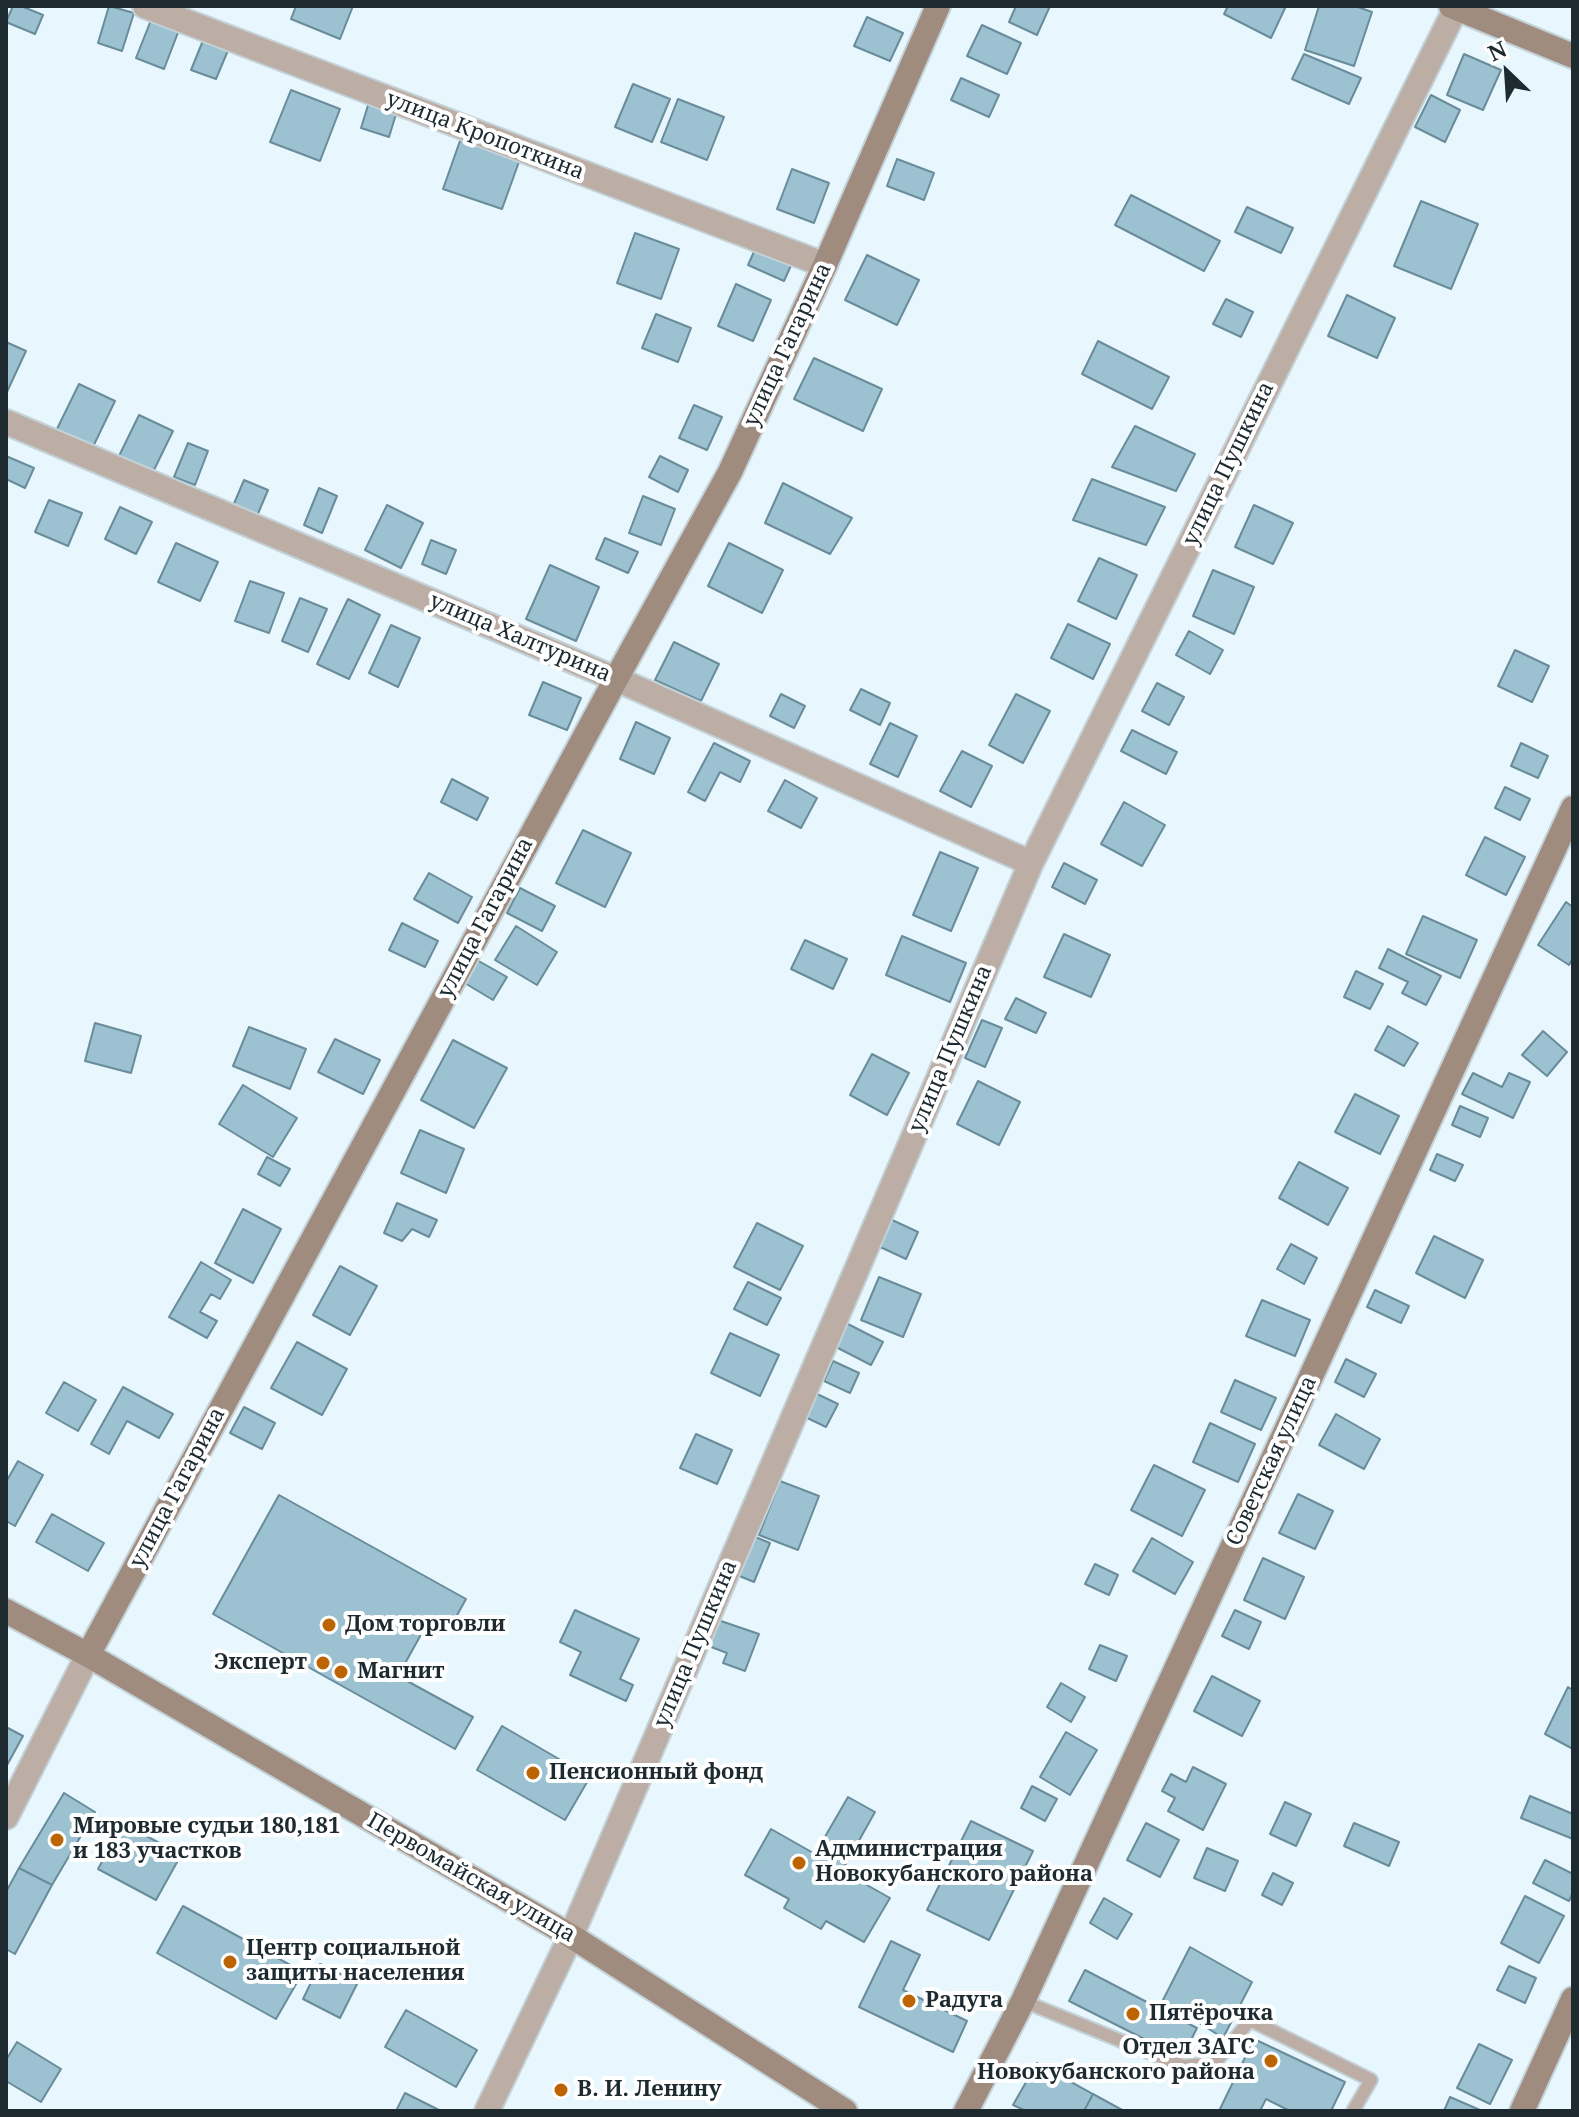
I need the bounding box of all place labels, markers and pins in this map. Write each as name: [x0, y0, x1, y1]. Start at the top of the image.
place label: Дом торговли: [345, 1612, 506, 1638]
marker: Дом торговли: [320, 1616, 338, 1634]
place label: Эксперт: [214, 1650, 307, 1676]
marker: Эксперт: [314, 1654, 332, 1672]
place label: Магнит: [357, 1659, 444, 1685]
marker: Магнит: [332, 1663, 350, 1681]
place label: Пенсионный фонд: [549, 1760, 763, 1786]
marker: Пенсионный фонд: [524, 1764, 542, 1782]
place label: Мировые судьи 180,181 и 183 участков: [73, 1814, 340, 1866]
marker: Мировые судьи 180,181 и 183 участков: [48, 1831, 66, 1849]
place label: Администрация Новокубанского района: [815, 1837, 1093, 1888]
marker: Администрация Новокубанского района: [790, 1854, 808, 1872]
place label: Центр социальной защиты населения: [246, 1936, 464, 1988]
marker: Центр социальной защиты населения: [221, 1953, 239, 1971]
place label: Радуга: [925, 1988, 1003, 2014]
marker: Радуга: [900, 1992, 918, 2010]
place label: Пятёрочка: [1149, 2001, 1273, 2027]
marker: Пятёрочка: [1124, 2005, 1142, 2023]
place label: Отдел ЗАГС Новокубанского района: [977, 2035, 1255, 2086]
marker: Отдел ЗАГС Новокубанского района: [1262, 2052, 1280, 2070]
place label: В. И. Ленину: [577, 2077, 722, 2103]
marker: В. И. Ленину: [552, 2081, 570, 2099]

